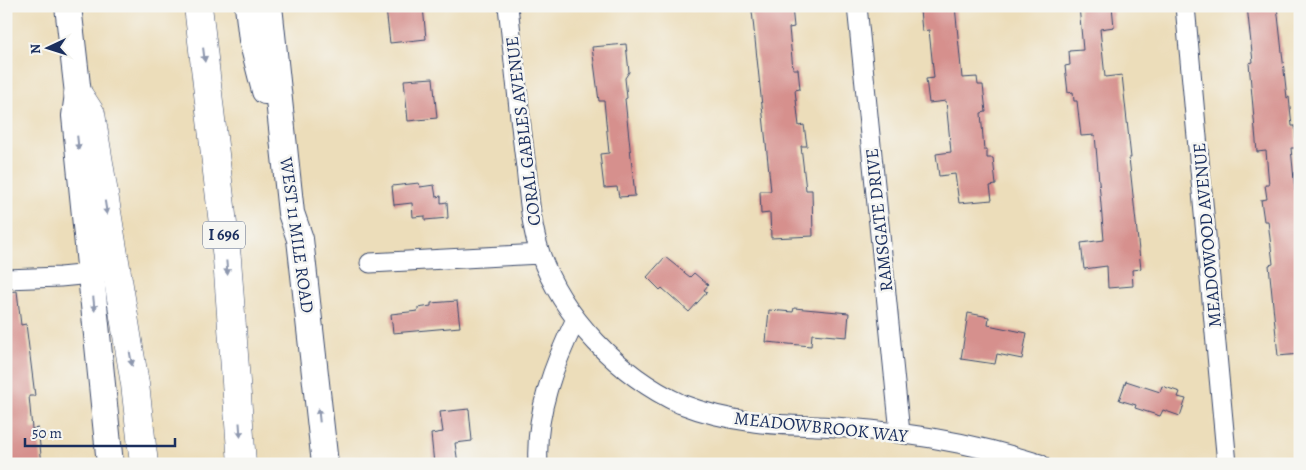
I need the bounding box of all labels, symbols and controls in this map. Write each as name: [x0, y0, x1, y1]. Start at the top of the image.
north arrow: [22, 22, 72, 72]
street label: CORAL GABLES AVENUE: [499, 35, 547, 227]
text: N: [26, 43, 45, 55]
one-way arrow: [200, 47, 208, 63]
one-way arrow: [74, 135, 82, 151]
street label: MEADOWOOD AVENUE: [1187, 142, 1227, 328]
street label: RAMSGATE DRIVE: [860, 147, 898, 293]
street label: WEST 11 MILE ROAD: [274, 155, 320, 315]
one-way arrow: [102, 200, 110, 216]
road number: I 696: [203, 222, 245, 248]
one-way arrow: [224, 261, 232, 277]
one-way arrow: [90, 297, 98, 313]
one-way arrow: [127, 351, 135, 367]
street label: MEADOWBROOK WAY: [733, 406, 910, 448]
one-way arrow: [315, 407, 323, 423]
scale bar: [25, 415, 175, 447]
text: 50 m: [32, 423, 62, 443]
one-way arrow: [237, 423, 245, 439]

